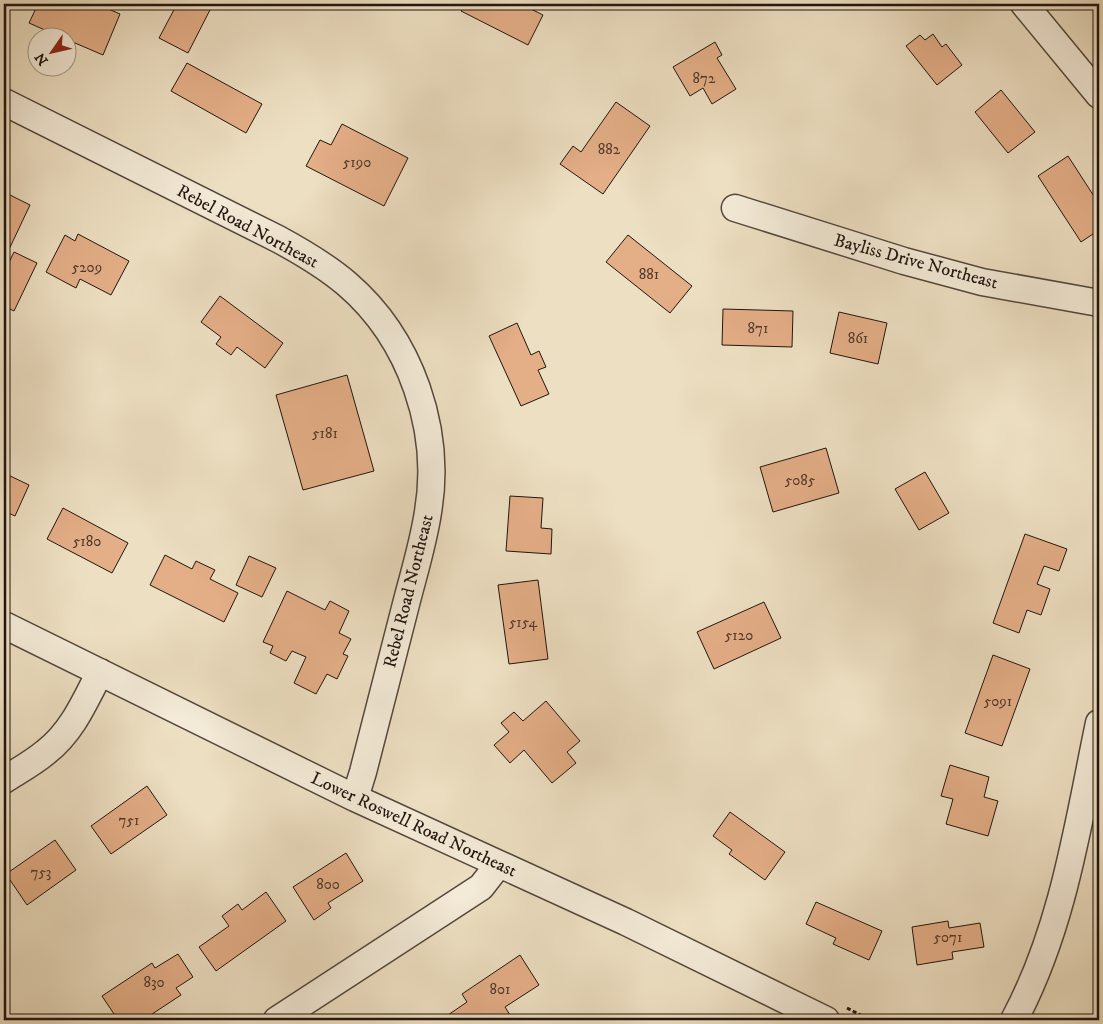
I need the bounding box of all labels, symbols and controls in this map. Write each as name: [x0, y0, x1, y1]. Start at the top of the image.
north arrow: [28, 28, 78, 78]
text: N: [31, 48, 53, 69]
house number: 872: [693, 69, 716, 88]
house number: 882: [598, 140, 621, 159]
house number: 5190: [343, 153, 371, 172]
street label: Rebel Road Northeast: [173, 180, 322, 274]
street label: Bayliss Drive Northeast: [831, 229, 1000, 295]
house number: 5209: [72, 258, 102, 277]
house number: 881: [639, 265, 659, 284]
house number: 871: [748, 319, 768, 338]
house number: 861: [848, 329, 868, 348]
house number: 5181: [312, 424, 338, 443]
house number: 5085: [785, 471, 816, 490]
street label: Rebel Road Northeast: [379, 512, 439, 670]
house number: 5180: [73, 532, 101, 551]
house number: 5154: [509, 613, 537, 632]
house number: 5120: [725, 626, 753, 645]
house number: 5091: [984, 692, 1012, 711]
street label: Lower Roswell Road Northeast: [307, 768, 520, 882]
house number: 751: [119, 811, 139, 830]
house number: 753: [31, 863, 51, 882]
house number: 800: [316, 875, 340, 894]
house number: 5071: [934, 928, 962, 947]
house number: 830: [143, 973, 165, 992]
house number: 801: [489, 980, 511, 999]

